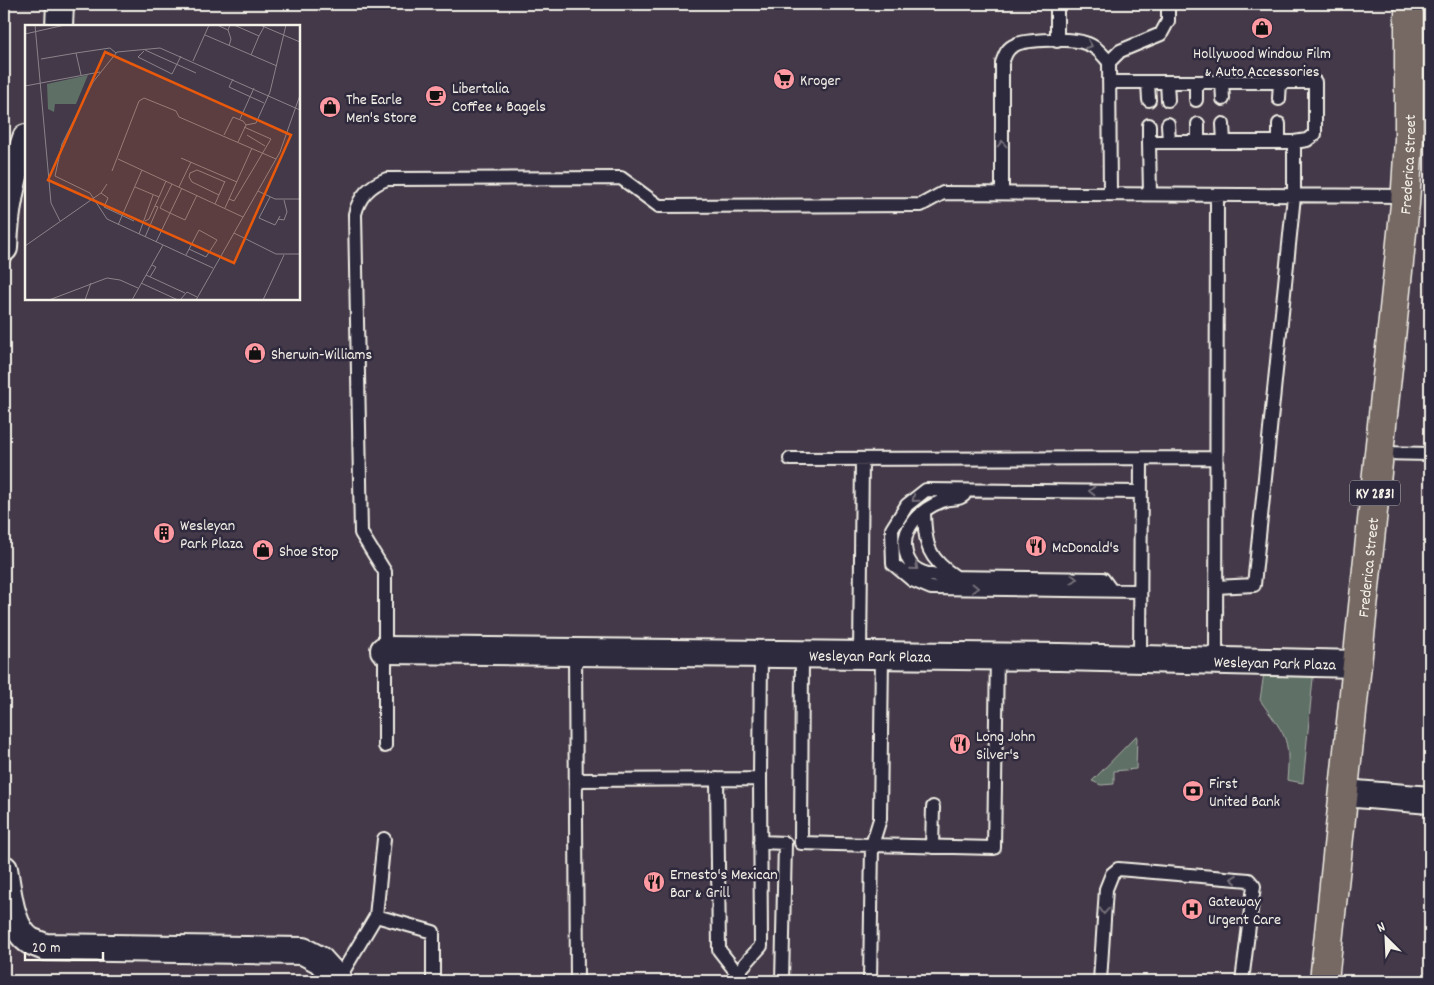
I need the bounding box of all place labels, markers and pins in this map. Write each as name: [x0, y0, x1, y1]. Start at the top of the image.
shop icon: Hollywood Window Film & Auto Accessories: [1250, 16, 1274, 40]
place label: Hollywood Window Film & Auto Accessories: [1193, 43, 1331, 84]
supermarket icon: Kroger: [772, 67, 796, 91]
place label: Kroger: [800, 70, 840, 93]
place label: Libertalia Coffee & Bagels: [452, 78, 546, 119]
cafe icon: Libertalia Coffee & Bagels: [424, 84, 448, 108]
place label: The Earle Men's Store: [346, 89, 416, 130]
shop icon: The Earle Men's Store: [318, 95, 342, 119]
shop icon: Sherwin-Williams: [243, 341, 267, 365]
place label: Sherwin-Williams: [271, 344, 373, 367]
place label: Wesleyan Park Plaza: [180, 515, 244, 556]
building icon: Wesleyan Park Plaza: [152, 521, 176, 545]
restaurant icon: McDonald's: [1024, 534, 1048, 558]
place label: McDonald's: [1052, 537, 1120, 560]
shop icon: Shoe Stop: [251, 538, 275, 562]
place label: Shoe Stop: [279, 541, 339, 564]
place label: Long John Silver's: [976, 726, 1035, 767]
restaurant icon: Long John Silver's: [948, 732, 972, 756]
place label: First United Bank: [1209, 773, 1280, 814]
bank icon: First United Bank: [1181, 779, 1205, 803]
place label: Ernesto's Mexican Bar & Grill: [670, 864, 778, 905]
restaurant icon: Ernesto's Mexican Bar & Grill: [642, 870, 666, 894]
place label: Gateway Urgent Care: [1208, 891, 1281, 932]
hospital icon: Gateway Urgent Care: [1180, 897, 1204, 921]

